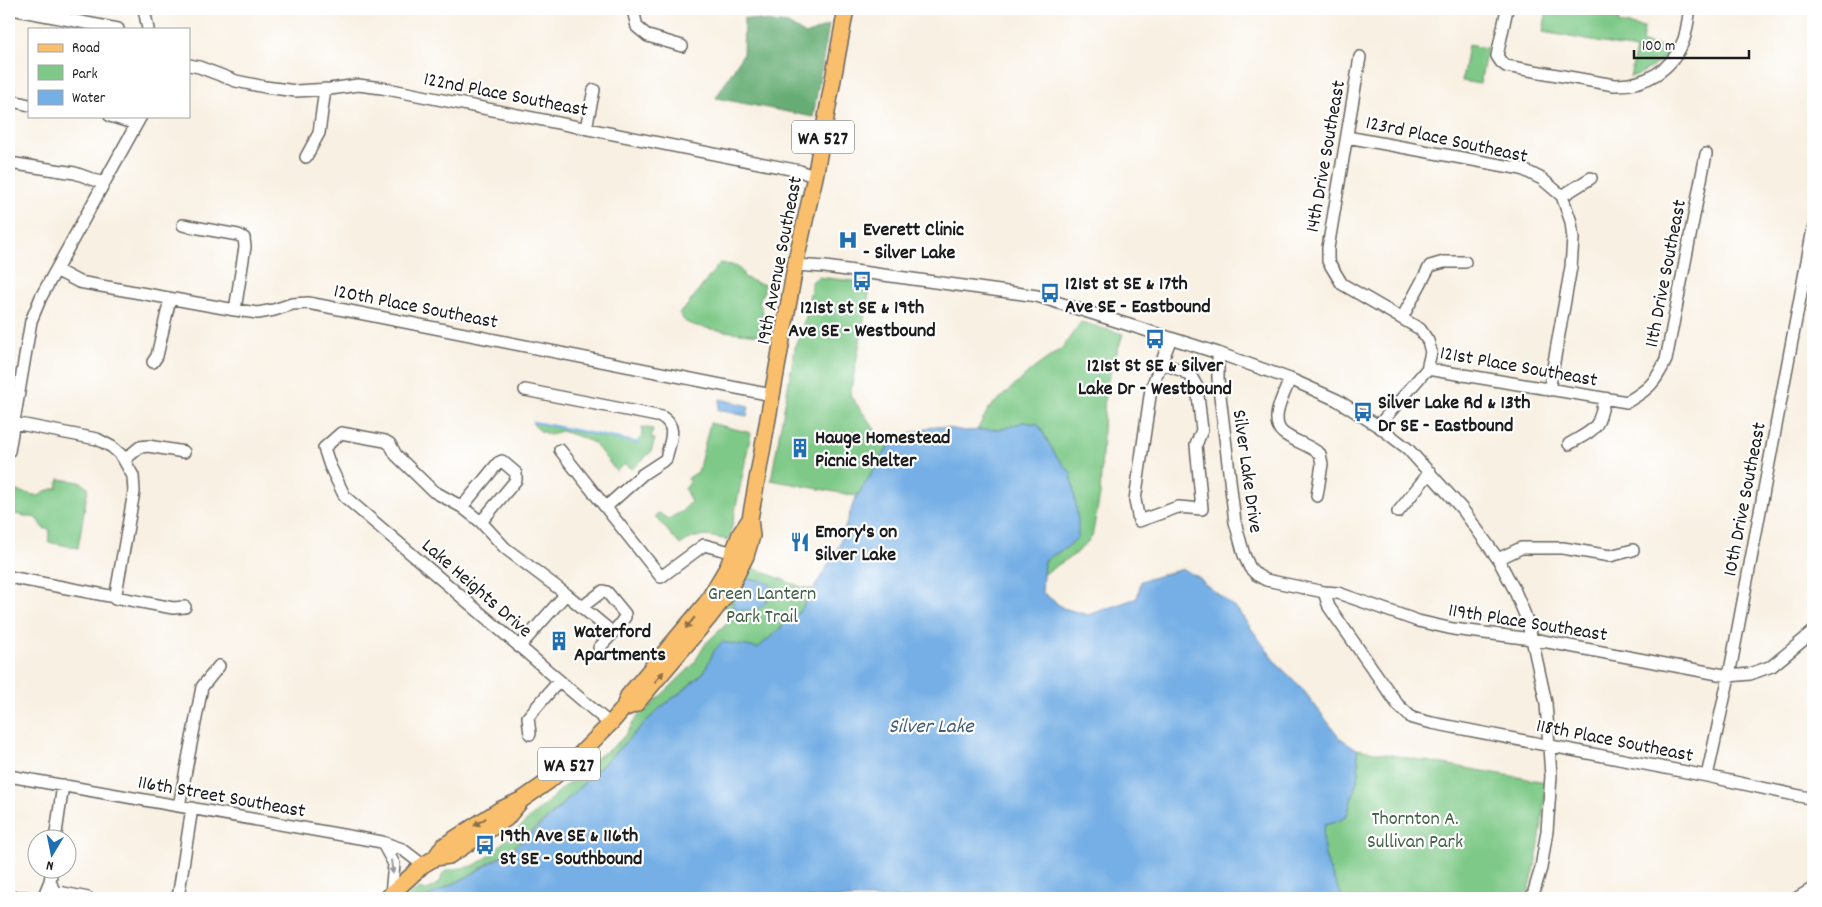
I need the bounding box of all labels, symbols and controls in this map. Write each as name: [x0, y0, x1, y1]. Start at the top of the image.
legend: [28, 28, 190, 118]
scale bar: [1634, 28, 1750, 60]
text: 100 m: [1642, 36, 1675, 58]
text: Road: [72, 38, 100, 60]
text: Park: [72, 64, 98, 86]
street label: 122nd Place Southeast: [421, 66, 590, 126]
street label: 14th Drive Southeast: [1300, 78, 1354, 235]
text: Water: [72, 88, 106, 110]
street label: 123rd Place Southeast: [1363, 110, 1530, 172]
road number: WA 527: [792, 120, 854, 154]
street label: 19th Avenue Southeast: [751, 174, 811, 347]
street label: 11th Drive Southeast: [1639, 197, 1695, 350]
place label: Everett Clinic - Silver Lake: [863, 217, 964, 268]
hospital icon: Everett Clinic - Silver Lake: [837, 229, 859, 251]
bus stop icon: 121st st SE & 19th Ave SE - Westbound: [851, 270, 873, 292]
place label: 121st st SE & 17th Ave SE - Eastbound: [1065, 271, 1211, 322]
street label: 120th Place Southeast: [331, 278, 500, 338]
bus stop icon: 121st st SE & 17th Ave SE - Eastbound: [1039, 282, 1061, 304]
place label: 121st st SE & 19th Ave SE - Westbound: [788, 295, 936, 346]
bus stop icon: 121st St SE & Silver Lake Dr - Westbound: [1144, 328, 1166, 350]
street label: 121st Place Southeast: [1438, 340, 1599, 396]
place label: 121st St SE & Silver Lake Dr - Westbound: [1078, 353, 1232, 404]
place label: Silver Lake Rd & 13th Dr SE - Eastbound: [1378, 390, 1530, 441]
bus stop icon: Silver Lake Rd & 13th Dr SE - Eastbound: [1352, 401, 1374, 423]
street label: Silver Lake Drive: [1224, 408, 1269, 535]
street label: 10th Drive Southeast: [1717, 420, 1775, 579]
place label: Hauge Homestead Picnic Shelter: [815, 425, 950, 476]
building icon: Hauge Homestead Picnic Shelter: [789, 437, 811, 459]
place label: Emory's on Silver Lake: [815, 519, 897, 570]
restaurant icon: Emory's on Silver Lake: [789, 531, 811, 553]
street label: Lake Heights Drive: [415, 533, 538, 645]
park label: Green Lantern Park Trail: [708, 581, 816, 632]
street label: 119th Place Southeast: [1446, 598, 1609, 650]
one-way arrow: [684, 616, 695, 629]
place label: Waterford Apartments: [574, 619, 666, 670]
building icon: Waterford Apartments: [548, 630, 570, 652]
one-way arrow: [653, 671, 664, 684]
water label: Silver Lake: [889, 713, 975, 743]
street label: 118th Place Southeast: [1534, 713, 1695, 771]
road number: WA 527: [538, 748, 600, 781]
street label: 116th Street Southeast: [135, 769, 307, 826]
park label: Thornton A. Sullivan Park: [1367, 806, 1463, 857]
one-way arrow: [473, 817, 487, 827]
place label: 19th Ave SE & 116th St SE - Southbound: [500, 823, 642, 874]
north arrow: [28, 830, 78, 880]
bus stop icon: 19th Ave SE & 116th St SE - Southbound: [474, 834, 496, 856]
text: N: [45, 854, 55, 875]
one-way arrow: [388, 859, 396, 875]

